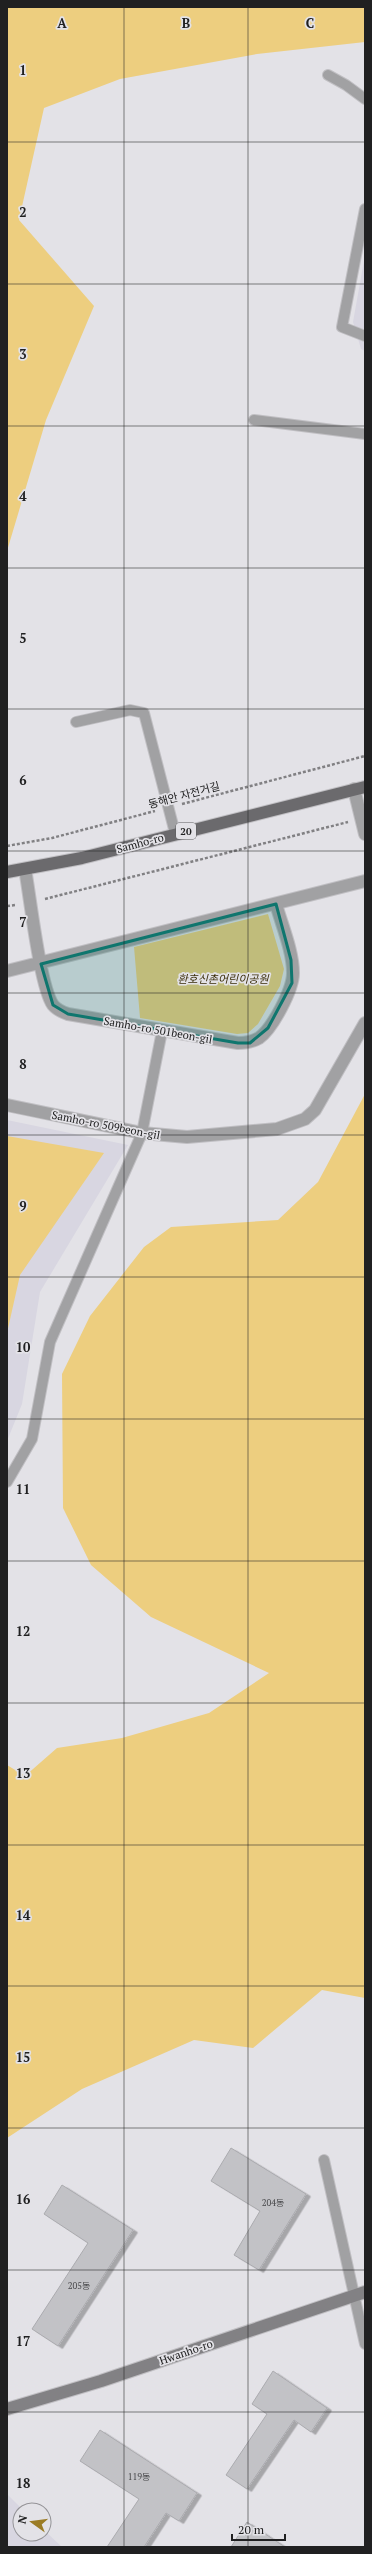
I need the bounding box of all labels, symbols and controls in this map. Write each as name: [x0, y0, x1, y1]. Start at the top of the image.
text: A: [57, 14, 67, 32]
text: B: [182, 14, 190, 32]
text: C: [306, 14, 314, 32]
text: 1: [19, 61, 27, 79]
text: 2: [19, 203, 27, 221]
text: 3: [19, 345, 27, 363]
text: 4: [19, 487, 27, 505]
text: 5: [19, 629, 27, 647]
text: 6: [19, 771, 27, 789]
street label: 동해안 자전거길: [147, 779, 221, 811]
road number: 20: [176, 823, 196, 839]
street label: Samho-ro: [115, 830, 165, 856]
text: 7: [19, 913, 27, 931]
park label: 환호신촌어린이공원: [177, 972, 269, 986]
street label: Samho-ro 501beon-gil: [103, 1014, 213, 1046]
text: 8: [19, 1055, 27, 1073]
street label: Samho-ro 509beon-gil: [51, 1108, 161, 1142]
text: 9: [19, 1197, 27, 1215]
text: 10: [16, 1338, 31, 1356]
text: 11: [16, 1480, 30, 1498]
text: 12: [16, 1622, 30, 1640]
text: 13: [16, 1764, 30, 1782]
text: 14: [16, 1906, 31, 1924]
text: 15: [16, 2048, 30, 2066]
text: 16: [16, 2190, 30, 2208]
house number: 204동: [262, 2197, 284, 2209]
house number: 205동: [68, 2280, 90, 2292]
text: 17: [16, 2332, 30, 2350]
street label: Hwanho-ro: [157, 2336, 215, 2368]
house number: 119동: [128, 2471, 150, 2483]
text: 18: [16, 2474, 30, 2492]
north arrow: [12, 2502, 52, 2542]
text: N: [14, 2513, 30, 2525]
scale bar: [232, 2516, 285, 2542]
text: 20 m: [238, 2522, 265, 2537]

